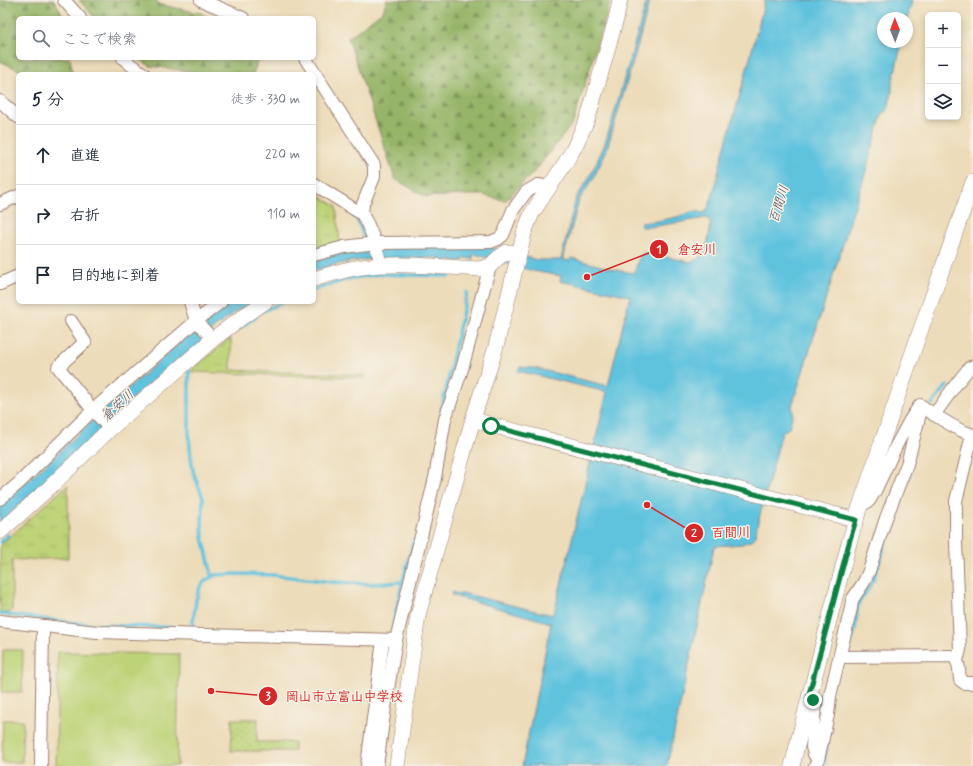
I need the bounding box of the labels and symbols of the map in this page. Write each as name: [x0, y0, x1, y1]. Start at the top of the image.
north arrow: [877, 12, 913, 48]
water label: 百間川: [766, 183, 793, 226]
callout: 倉安川: [649, 237, 724, 262]
text: 1: [656, 242, 662, 258]
text: 倉安川: [677, 242, 717, 259]
water label: 倉安川: [98, 387, 138, 426]
route start: [482, 417, 500, 435]
callout: 百間川: [684, 520, 759, 545]
text: 百間川: [711, 525, 751, 542]
text: 2: [691, 526, 697, 542]
callout: 岡山市立富山中学校: [258, 684, 411, 709]
text: 3: [265, 689, 271, 705]
text: 岡山市立富山中学校: [285, 689, 403, 706]
route end: [804, 691, 822, 709]

